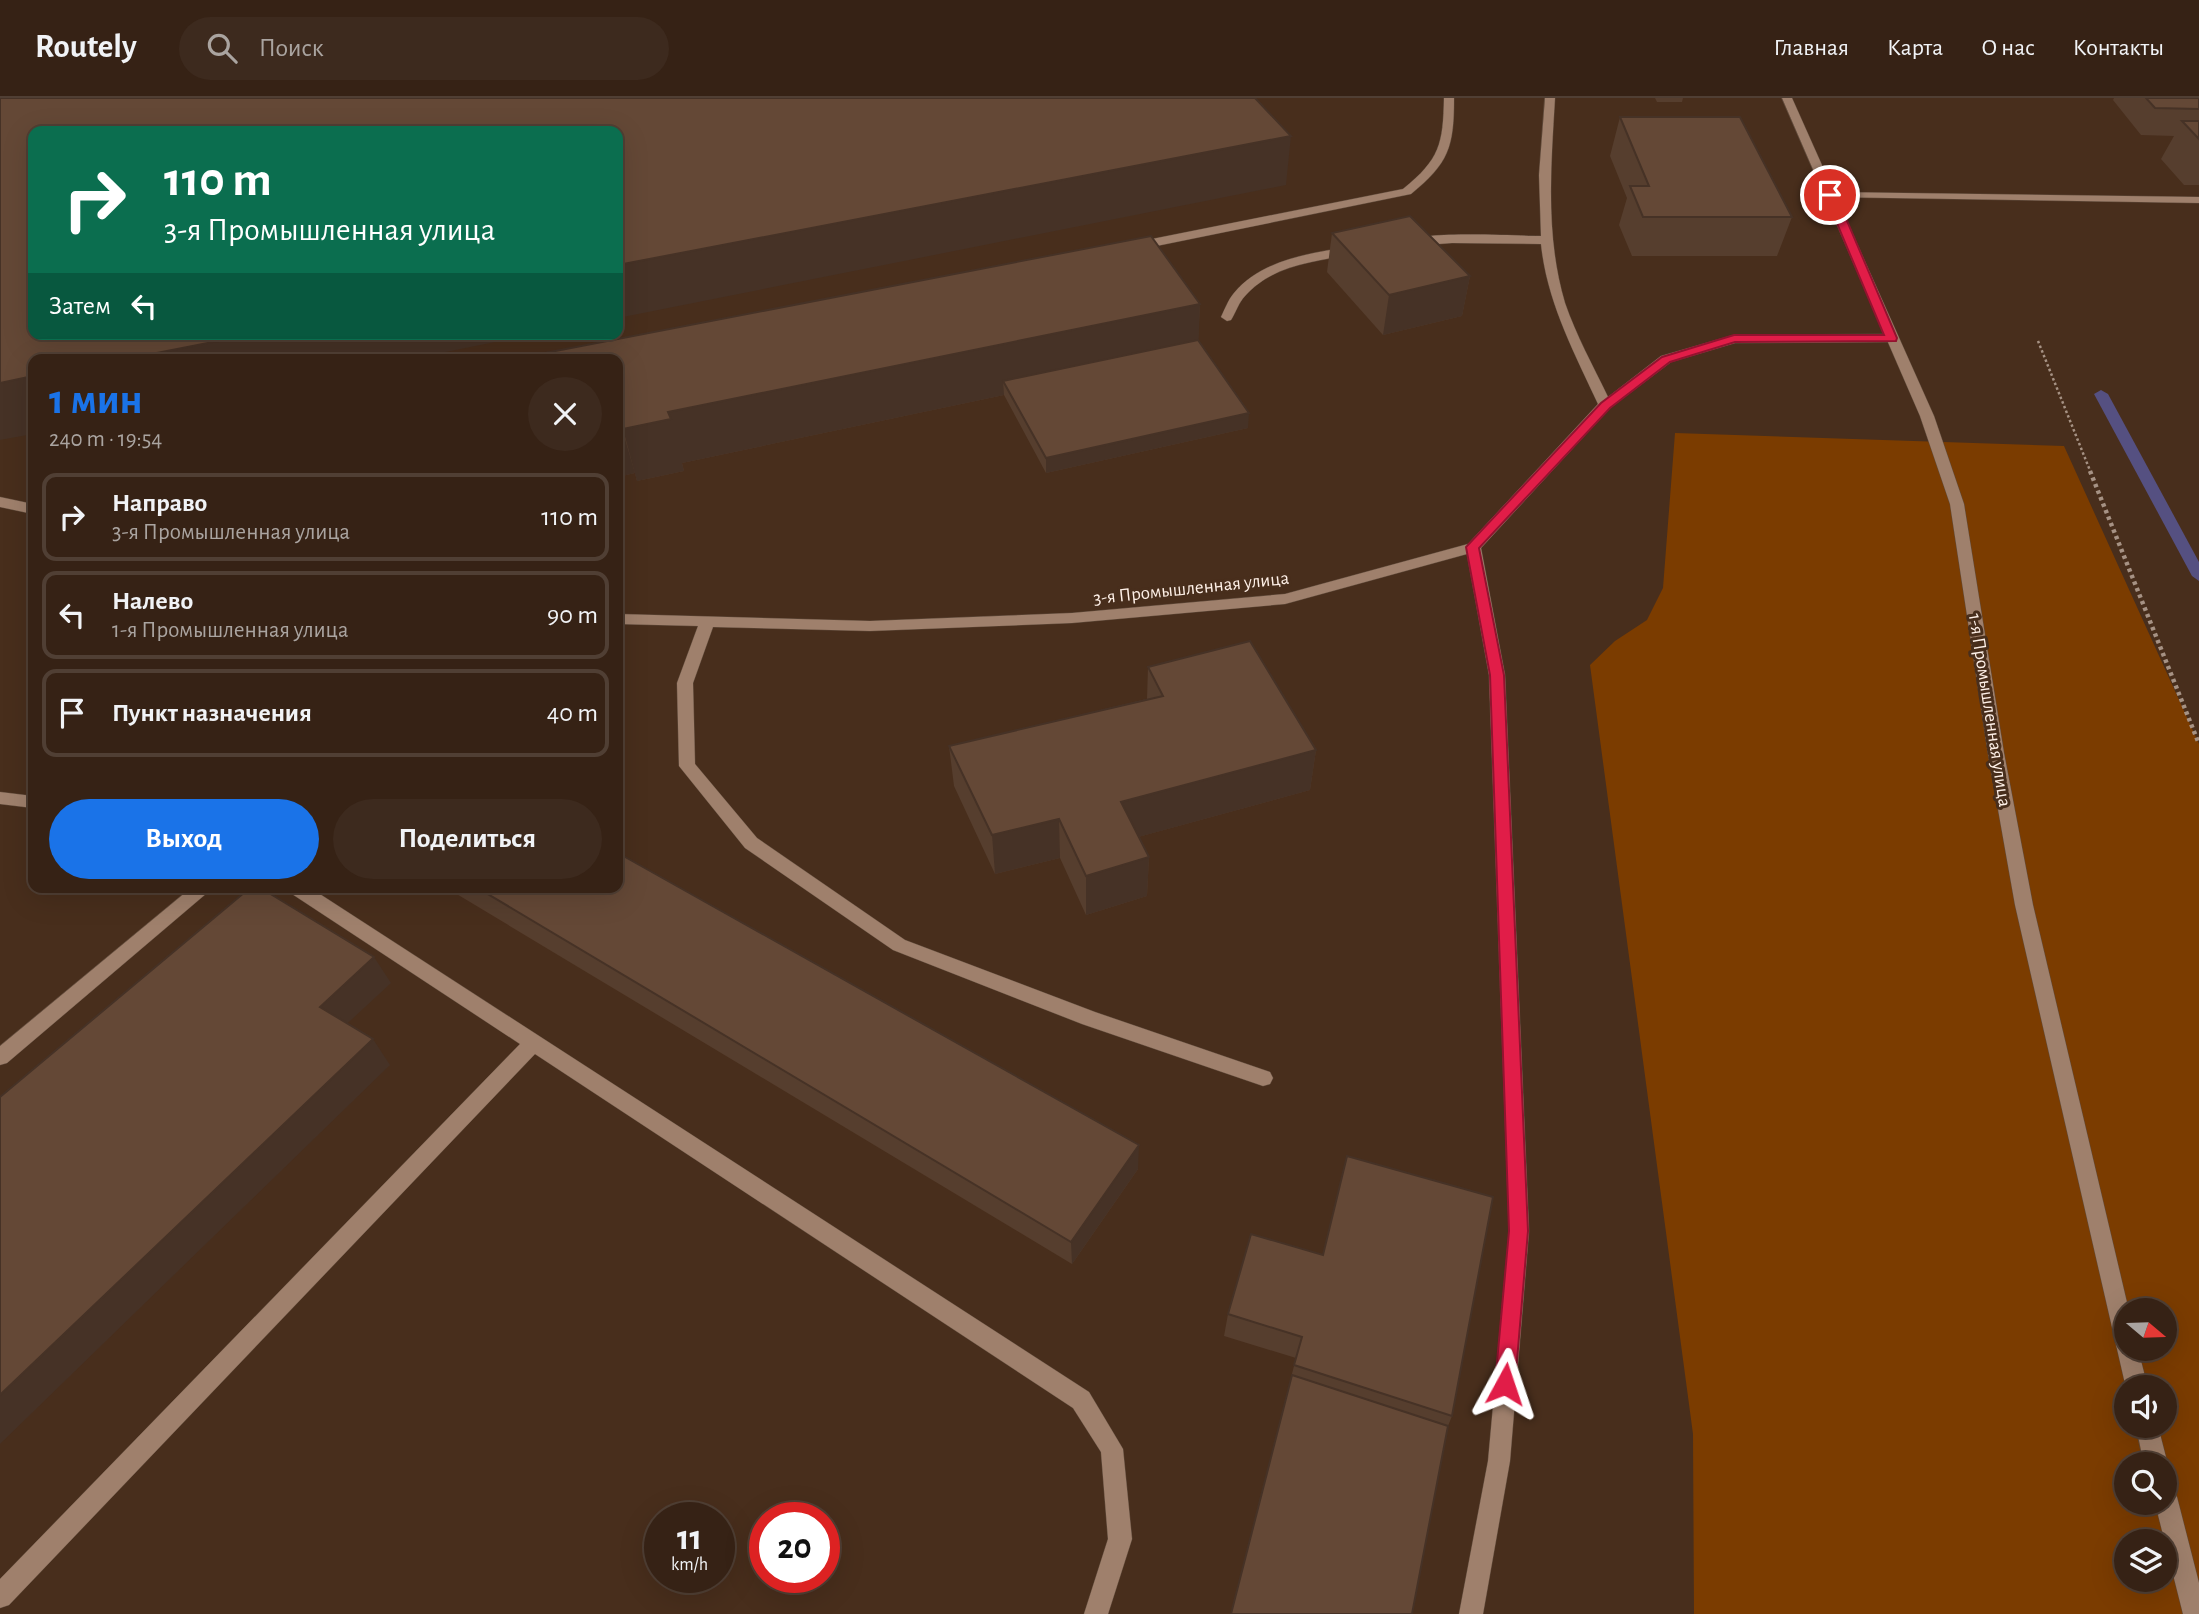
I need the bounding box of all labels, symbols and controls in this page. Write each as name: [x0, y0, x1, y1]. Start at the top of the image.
search box: [179, 17, 669, 80]
icon: search: [203, 29, 241, 67]
text: Routely: [35, 31, 137, 64]
text: Поиск: [259, 35, 324, 61]
text: Главная: [1774, 36, 1849, 60]
text: Карта: [1887, 36, 1943, 60]
text: О нас: [1981, 36, 2035, 60]
text: Контакты: [2073, 36, 2164, 60]
icon: right: [49, 154, 140, 245]
text: 110 m: [164, 156, 272, 205]
pin: [1800, 165, 1860, 225]
icon: arrive: [1811, 176, 1849, 214]
text: 3-я Промышленная улица: [164, 214, 495, 246]
icon: left: [125, 287, 163, 325]
text: Затем: [49, 293, 111, 319]
button: close: [528, 377, 602, 451]
text: 1 мин: [49, 379, 143, 421]
text: 240 m · 19:54: [49, 428, 162, 451]
text: Направо: [112, 490, 207, 516]
icon: right: [53, 498, 91, 536]
text: 110 m: [541, 504, 598, 530]
text: 3-я Промышленная улица: [112, 521, 350, 544]
street label: 3-я Промышленная улица: [1092, 569, 1290, 608]
text: Налево: [112, 588, 193, 614]
icon: left: [53, 596, 91, 634]
text: 90 m: [547, 602, 598, 628]
street label: 1-я Промышленная улица: [1965, 612, 2014, 809]
text: 1-я Промышленная улица: [112, 619, 349, 642]
icon: arrive: [53, 694, 91, 732]
text: Пункт назначения: [112, 700, 312, 726]
text: 40 m: [547, 700, 598, 726]
button: Выход: [49, 799, 319, 879]
button: Поделиться: [333, 799, 602, 879]
north arrow: [2114, 1298, 2177, 1362]
map controls: [2114, 1298, 2177, 1592]
position arrow: [1468, 1347, 1542, 1421]
button: sound: [2114, 1375, 2177, 1438]
button: search: [2114, 1452, 2177, 1515]
speed limit sign: 20: [749, 1502, 840, 1593]
text: 11: [677, 1521, 702, 1556]
button: layers: [2114, 1529, 2177, 1592]
text: km/h: [671, 1556, 708, 1574]

